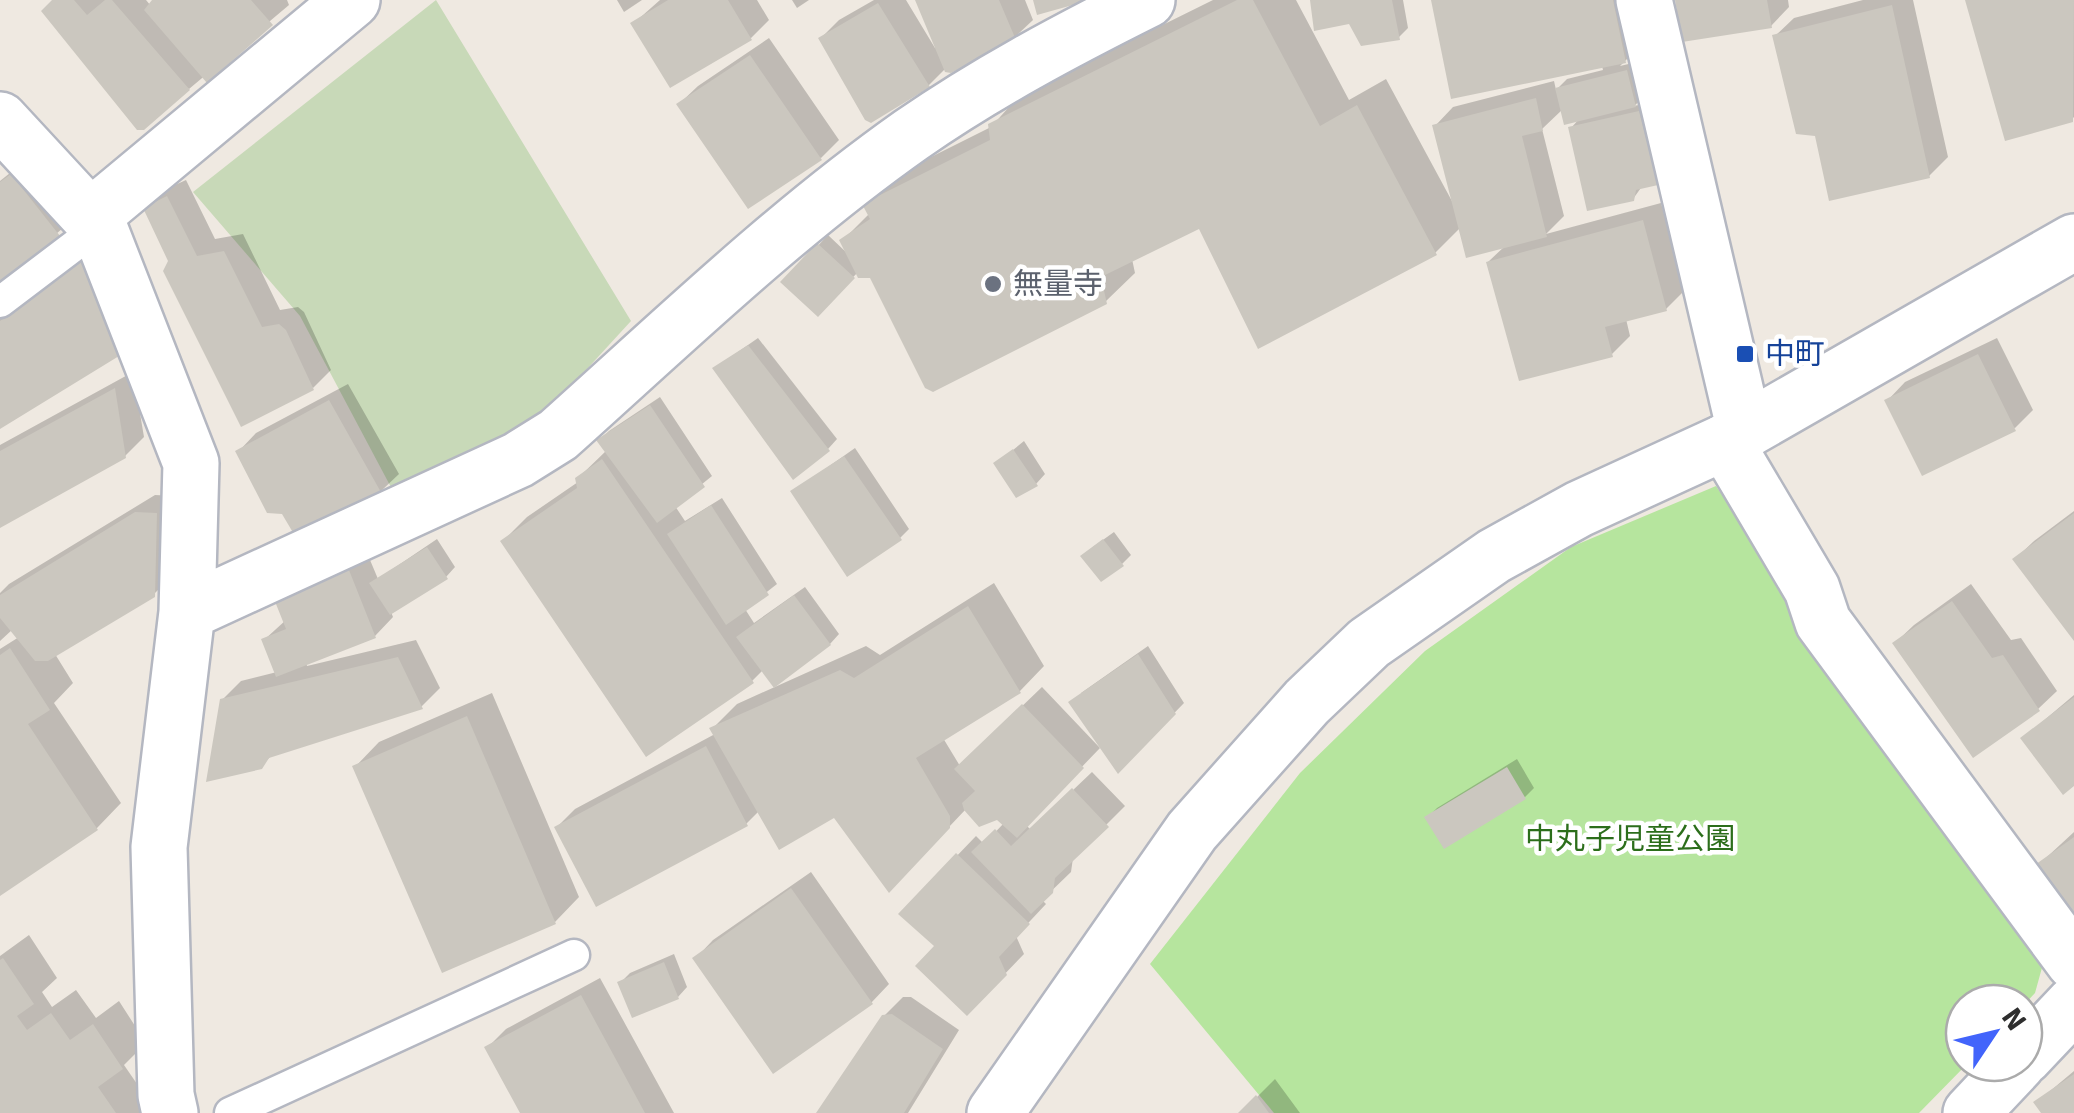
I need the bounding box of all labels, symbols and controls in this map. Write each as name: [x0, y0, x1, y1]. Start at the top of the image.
place label: 無量寺: [1013, 266, 1103, 303]
marker: 無量寺: [982, 273, 1004, 295]
place label: 中町: [1765, 336, 1825, 373]
marker: 中町: [1734, 343, 1756, 365]
park label: 中丸子児童公園: [1525, 821, 1735, 858]
north arrow: [1944, 983, 2044, 1083]
text: N: [1994, 1002, 2033, 1037]

